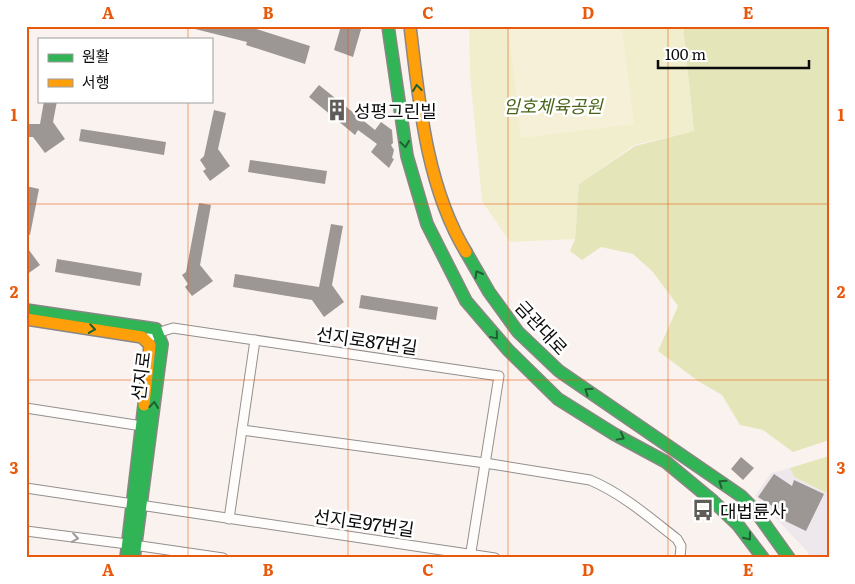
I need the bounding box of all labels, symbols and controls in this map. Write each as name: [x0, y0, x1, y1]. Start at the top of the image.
text: A: [102, 0, 114, 24]
text: B: [262, 0, 274, 24]
text: C: [422, 0, 434, 24]
text: D: [582, 0, 594, 24]
text: E: [743, 0, 754, 24]
legend: [38, 38, 212, 102]
scale bar: [658, 38, 809, 70]
text: 100 m: [665, 42, 706, 65]
text: 원활: [82, 44, 110, 67]
text: 서행: [82, 70, 110, 93]
one-way arrow: [412, 84, 423, 92]
park label: 임호체육공원: [503, 92, 604, 119]
building icon: 성평그린빌: [324, 97, 350, 123]
place label: 성평그린빌: [354, 97, 437, 124]
text: 1: [11, 102, 18, 126]
text: 1: [838, 102, 845, 126]
one-way arrow: [400, 139, 410, 148]
one-way arrow: [475, 270, 485, 279]
text: 2: [10, 279, 19, 303]
text: 2: [837, 279, 846, 303]
street label: 금관대로: [510, 294, 574, 360]
street label: 선지로87번길: [315, 320, 419, 360]
one-way arrow: [88, 323, 96, 334]
one-way arrow: [490, 330, 499, 339]
street label: 선지로: [124, 350, 156, 402]
one-way arrow: [585, 388, 594, 397]
one-way arrow: [148, 401, 159, 409]
one-way arrow: [615, 431, 624, 441]
text: 3: [10, 455, 19, 479]
text: 3: [837, 455, 846, 479]
one-way arrow: [718, 480, 728, 489]
bus stop icon: 대법륜사: [690, 497, 716, 523]
place label: 대법륜사: [720, 497, 787, 524]
street label: 선지로97번길: [312, 502, 416, 542]
one-way arrow: [742, 531, 750, 540]
one-way arrow: [71, 532, 79, 543]
text: A: [102, 557, 114, 581]
text: B: [262, 557, 274, 581]
text: C: [422, 557, 434, 581]
text: D: [582, 557, 594, 581]
text: E: [743, 557, 754, 581]

